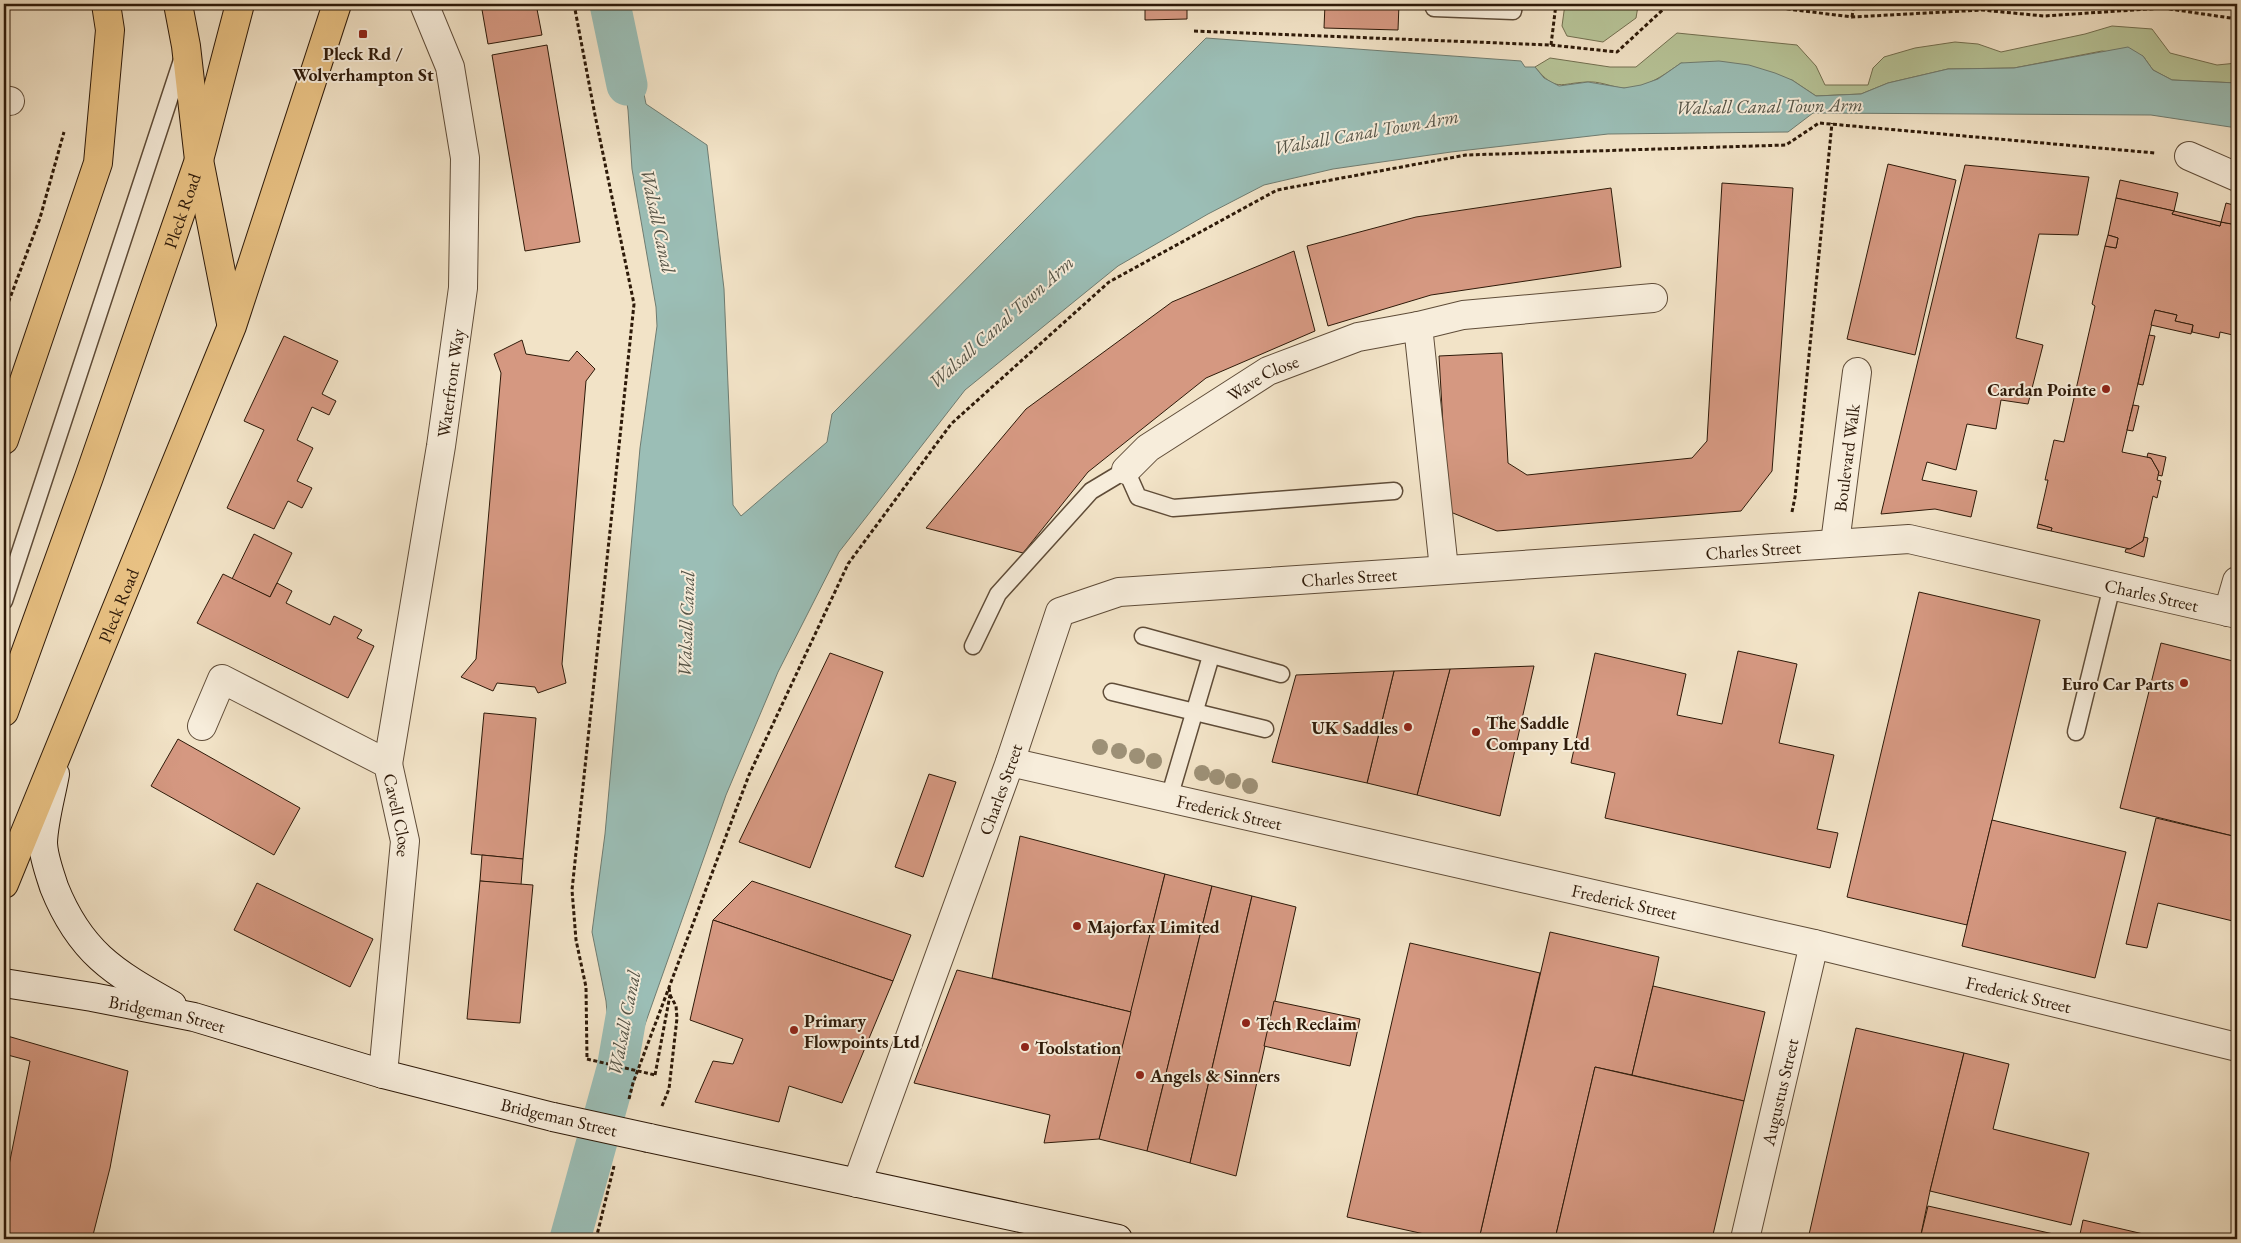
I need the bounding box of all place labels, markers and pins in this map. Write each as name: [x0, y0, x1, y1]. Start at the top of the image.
marker: Pleck Rd / Wolverhampton St: [357, 28, 369, 40]
place label: Pleck Rd / Wolverhampton St: [292, 42, 434, 86]
place label: Cardan Pointe: [1987, 378, 2096, 401]
marker: Cardan Pointe: [2100, 383, 2112, 395]
place label: Euro Car Parts: [2062, 672, 2174, 695]
marker: Euro Car Parts: [2178, 677, 2190, 689]
place label: The Saddle Company Ltd: [1486, 711, 1590, 755]
place label: UK Saddles: [1311, 716, 1398, 739]
marker: UK Saddles: [1402, 721, 1414, 733]
marker: The Saddle Company Ltd: [1470, 726, 1482, 738]
place label: Majorfax Limited: [1087, 915, 1220, 938]
marker: Majorfax Limited: [1071, 920, 1083, 932]
place label: Primary Flowpoints Ltd: [804, 1009, 920, 1053]
place label: Tech Reclaim: [1256, 1012, 1358, 1035]
marker: Tech Reclaim: [1240, 1017, 1252, 1029]
marker: Primary Flowpoints Ltd: [788, 1024, 800, 1036]
place label: Toolstation: [1035, 1036, 1121, 1059]
marker: Toolstation: [1019, 1041, 1031, 1053]
place label: Angels & Sinners: [1149, 1064, 1280, 1087]
marker: Angels & Sinners: [1134, 1069, 1146, 1081]

